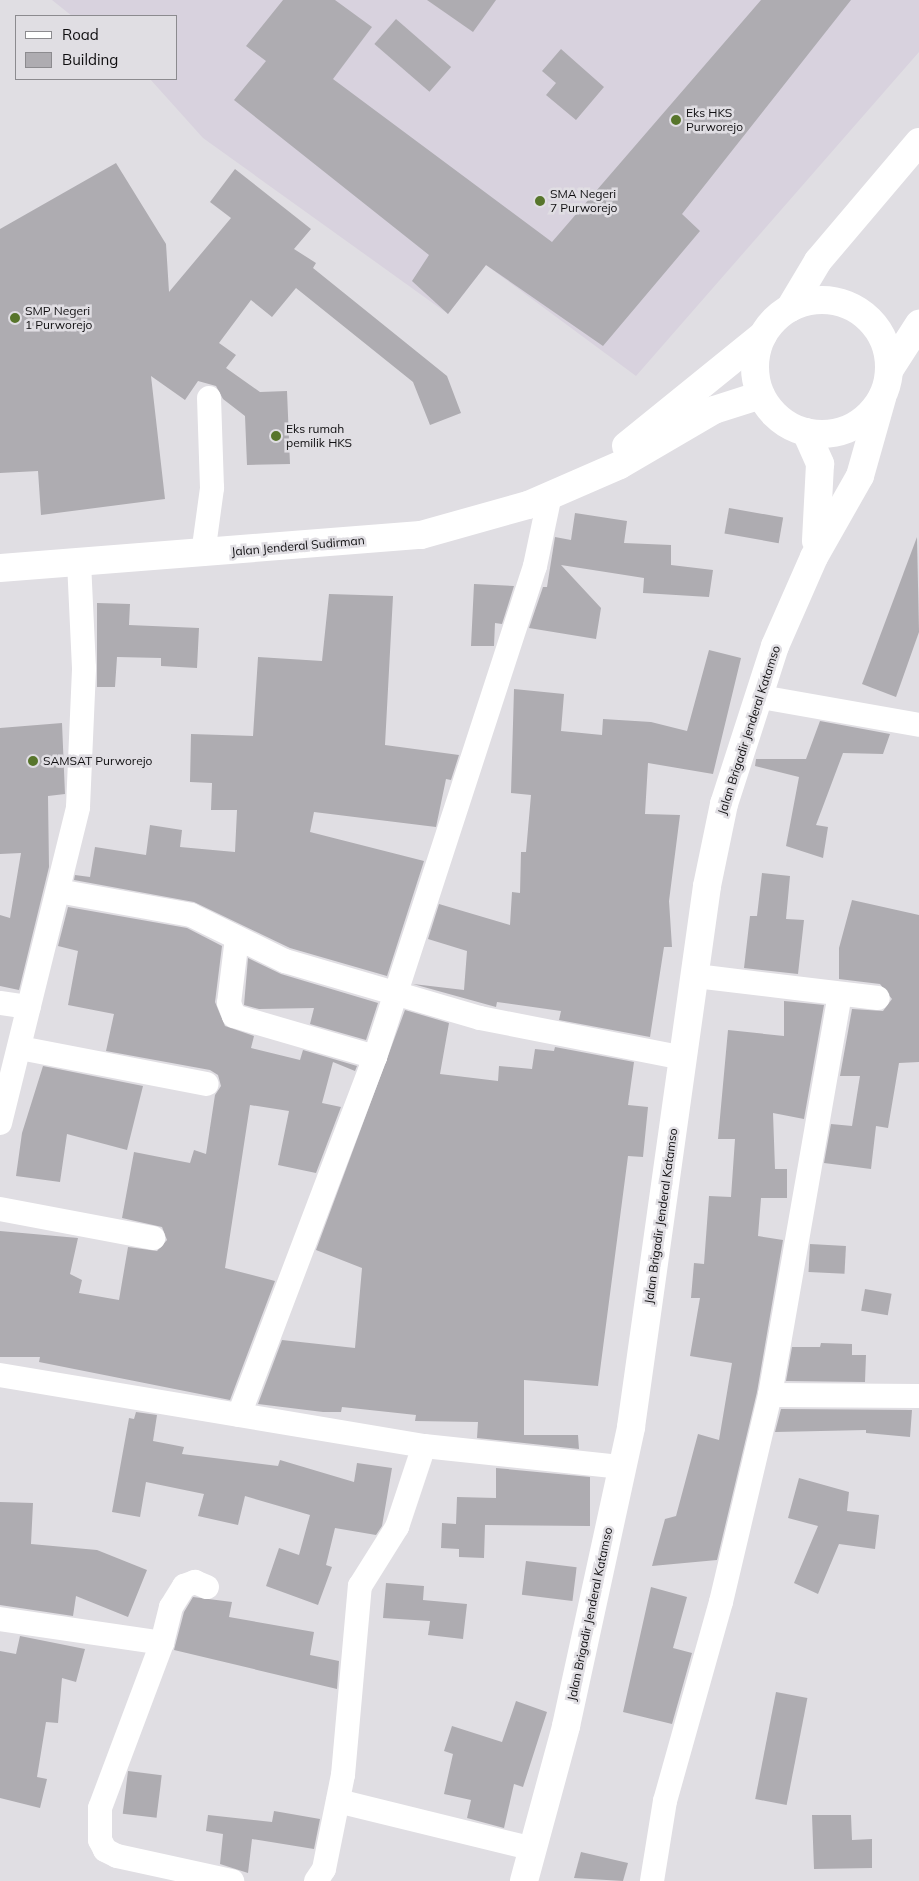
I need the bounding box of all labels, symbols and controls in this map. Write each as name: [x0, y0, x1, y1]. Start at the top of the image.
legend: [15, 15, 178, 80]
text: Road: [62, 25, 99, 44]
text: Building: [62, 50, 118, 69]
place label: Eks HKS Purworejo: [686, 106, 743, 134]
marker: Eks HKS Purworejo: [670, 114, 682, 126]
place label: SMA Negeri 7 Purworejo: [550, 187, 617, 215]
marker: SMA Negeri 7 Purworejo: [534, 195, 546, 207]
place label: SMP Negeri 1 Purworejo: [25, 304, 92, 332]
marker: SMP Negeri 1 Purworejo: [9, 312, 21, 324]
place label: Eks rumah pemilik HKS: [286, 422, 352, 450]
marker: Eks rumah pemilik HKS: [270, 430, 282, 442]
street label: Jalan Jenderal Sudirman: [231, 533, 365, 559]
street label: Jalan Brigadir Jenderal Katamso: [715, 644, 783, 816]
place label: SAMSAT Purworejo: [43, 754, 152, 768]
marker: SAMSAT Purworejo: [27, 755, 39, 767]
street label: Jalan Brigadir Jenderal Katamso: [642, 1127, 680, 1305]
street label: Jalan Brigadir Jenderal Katamso: [565, 1526, 615, 1702]

